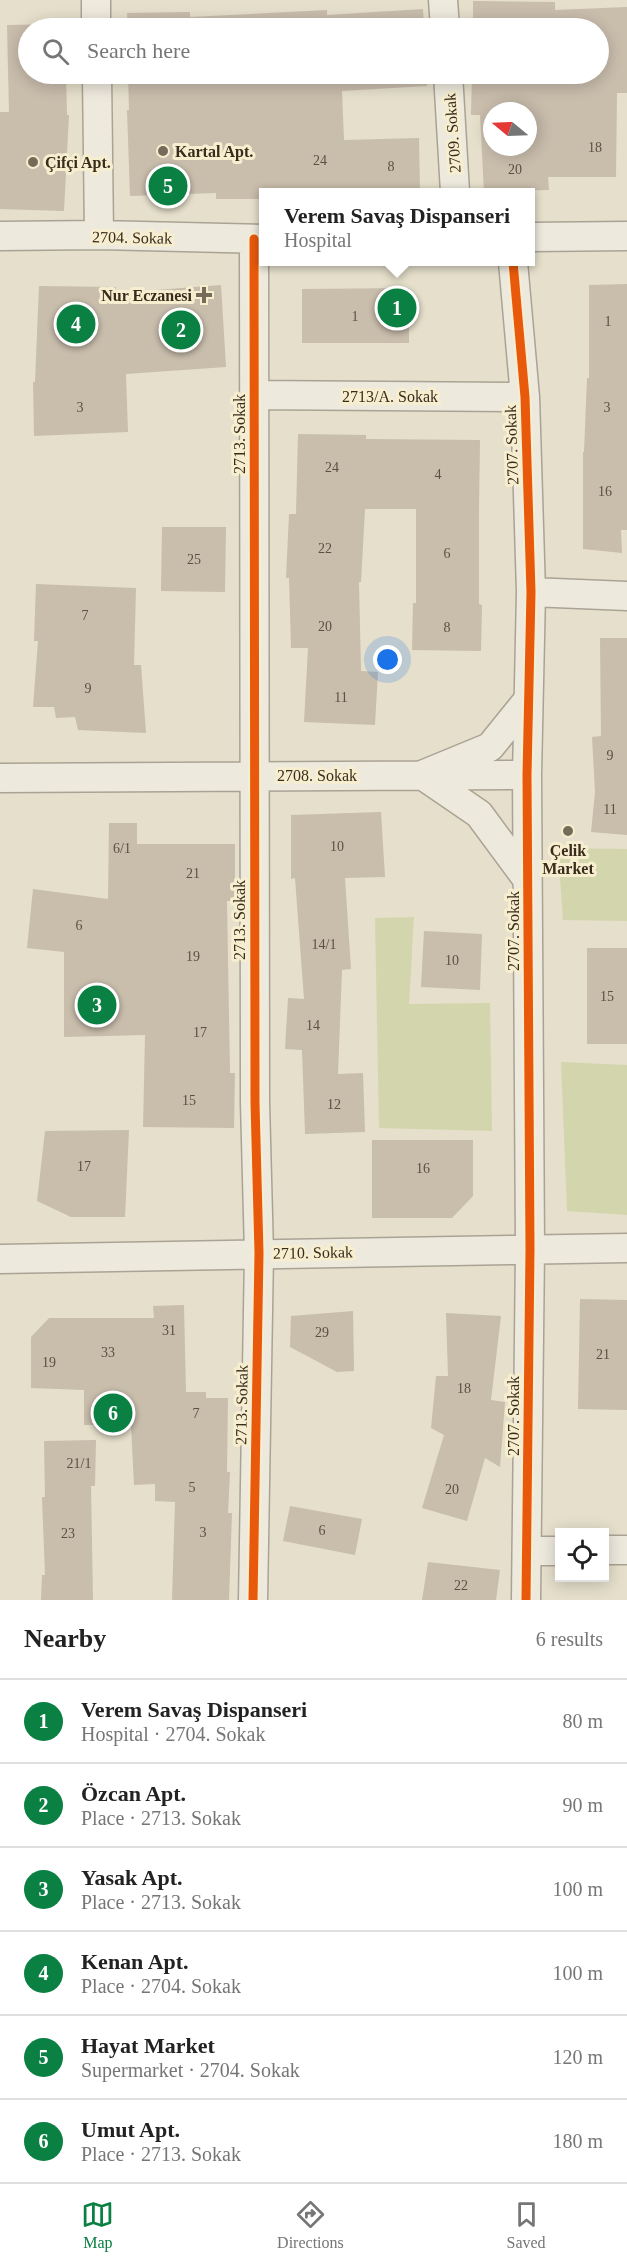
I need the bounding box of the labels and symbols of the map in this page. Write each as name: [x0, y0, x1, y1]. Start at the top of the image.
street label: 2709. Sokak: [441, 92, 464, 173]
north arrow: [483, 102, 537, 156]
house number: 18: [588, 140, 602, 155]
place label: Kartal Apt.: [175, 143, 253, 161]
marker: Kartal Apt.: [156, 144, 170, 158]
house number: 24: [313, 153, 327, 168]
place label: Çifçi Apt.: [45, 154, 111, 172]
marker: Çifçi Apt.: [26, 155, 40, 169]
house number: 8: [388, 159, 395, 174]
house number: 20: [508, 162, 522, 177]
pin: 5: [148, 164, 188, 208]
street label: 2704. Sokak: [92, 228, 172, 247]
pin: 1: [378, 286, 416, 330]
place label: Nur Eczanesi: [101, 287, 193, 304]
marker: Nur Eczanesi: [197, 288, 211, 302]
pin: 4: [56, 302, 96, 346]
pin: 2: [162, 308, 201, 352]
house number: 1: [352, 309, 359, 324]
house number: 1: [605, 314, 612, 329]
street label: 2713/A. Sokak: [342, 388, 438, 405]
street label: 2713. Sokak: [231, 394, 248, 474]
house number: 3: [77, 400, 84, 415]
house number: 3: [604, 400, 611, 415]
street label: 2707. Sokak: [502, 405, 521, 485]
house number: 24: [325, 460, 339, 475]
house number: 4: [435, 467, 442, 482]
house number: 16: [598, 484, 612, 499]
house number: 22: [318, 541, 332, 556]
house number: 6: [444, 546, 451, 561]
house number: 25: [187, 552, 201, 567]
house number: 7: [82, 608, 89, 623]
house number: 20: [318, 619, 332, 634]
house number: 8: [444, 620, 451, 635]
your location: [373, 645, 402, 674]
house number: 9: [85, 681, 92, 696]
house number: 11: [334, 690, 348, 705]
house number: 9: [607, 748, 614, 763]
street label: 2708. Sokak: [277, 767, 357, 784]
house number: 11: [603, 802, 617, 817]
marker: Çelik Market: [561, 824, 575, 838]
house number: 10: [330, 839, 344, 854]
house number: 6/1: [113, 841, 131, 856]
place label: Çelik Market: [542, 842, 594, 877]
house number: 21: [186, 866, 200, 881]
street label: 2713. Sokak: [231, 880, 248, 960]
street label: 2707. Sokak: [505, 891, 522, 971]
house number: 6: [76, 918, 83, 933]
house number: 14/1: [312, 937, 336, 952]
house number: 19: [186, 949, 200, 964]
house number: 10: [445, 953, 459, 968]
pin: 3: [78, 982, 116, 1028]
house number: 15: [600, 989, 614, 1004]
house number: 14: [306, 1018, 320, 1033]
house number: 17: [193, 1025, 207, 1040]
house number: 15: [182, 1093, 196, 1108]
house number: 12: [327, 1097, 341, 1112]
house number: 17: [77, 1159, 91, 1174]
house number: 16: [416, 1161, 430, 1176]
street label: 2710. Sokak: [273, 1243, 353, 1262]
house number: 31: [162, 1323, 176, 1338]
house number: 29: [315, 1325, 329, 1340]
house number: 33: [101, 1345, 115, 1360]
house number: 21: [596, 1347, 610, 1362]
house number: 19: [42, 1355, 56, 1370]
street label: 2713. Sokak: [232, 1365, 251, 1445]
street label: 2707. Sokak: [505, 1376, 522, 1456]
house number: 18: [457, 1381, 471, 1396]
pin: 6: [94, 1390, 132, 1436]
house number: 7: [193, 1406, 200, 1421]
house number: 21/1: [67, 1456, 91, 1471]
house number: 5: [189, 1480, 196, 1495]
house number: 20: [445, 1482, 459, 1497]
house number: 6: [319, 1523, 326, 1538]
house number: 3: [200, 1525, 207, 1540]
house number: 23: [61, 1526, 75, 1541]
house number: 22: [454, 1578, 468, 1593]

